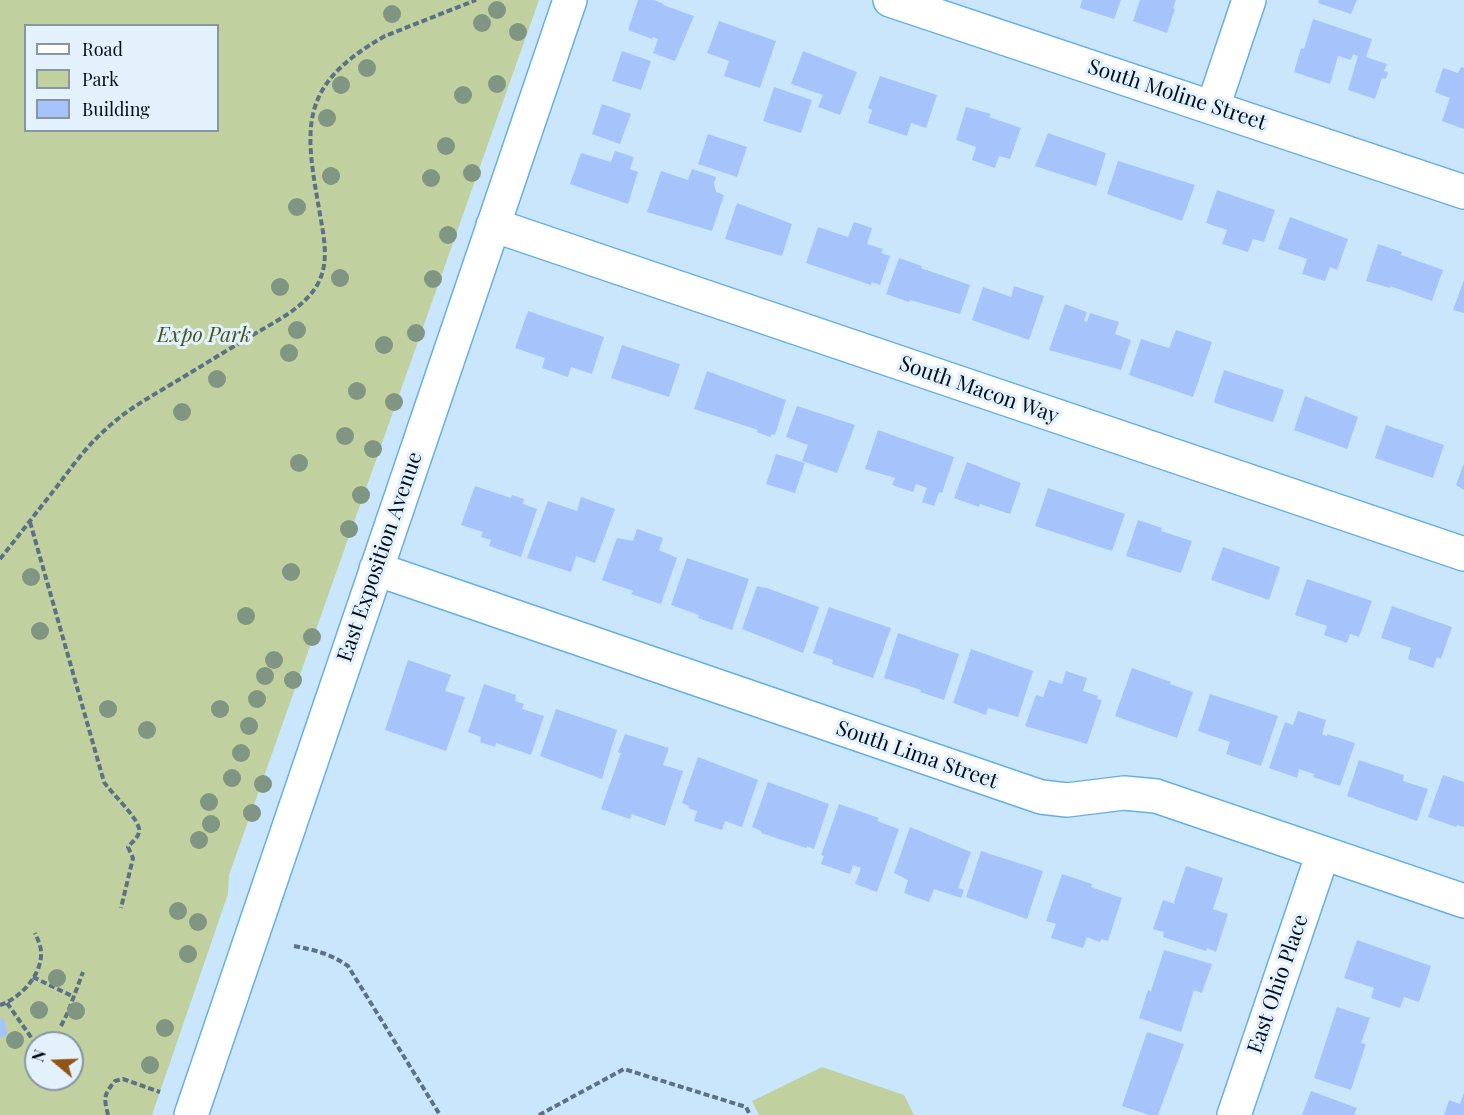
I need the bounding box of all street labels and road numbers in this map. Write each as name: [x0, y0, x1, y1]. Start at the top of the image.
street label: South Moline Street: [1085, 54, 1269, 136]
street label: South Macon Way: [896, 351, 1062, 429]
street label: East Exposition Avenue: [332, 449, 428, 665]
street label: South Lima Street: [833, 716, 1001, 794]
street label: East Ohio Place: [1242, 911, 1314, 1057]

